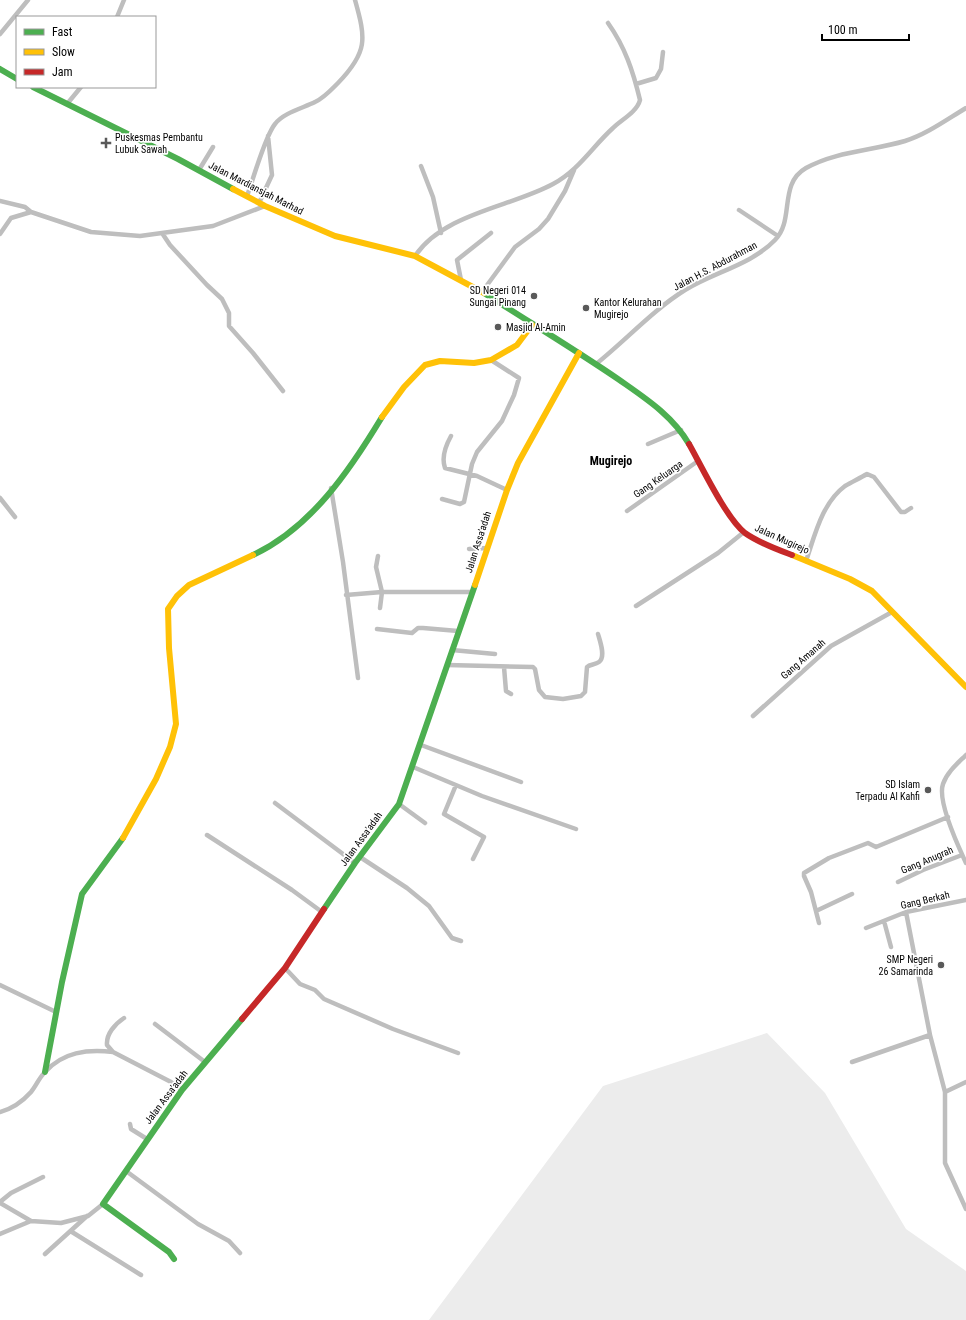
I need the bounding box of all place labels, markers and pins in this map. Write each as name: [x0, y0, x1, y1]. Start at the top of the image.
place label: Puskesmas Pembantu Lubuk Sawah: [115, 132, 203, 155]
marker: Puskesmas Pembantu Lubuk Sawah: [100, 137, 112, 149]
place label: SD Negeri 014 Sungai Pinang: [470, 285, 526, 308]
marker: SD Negeri 014 Sungai Pinang: [529, 291, 539, 301]
place label: Kantor Kelurahan Mugirejo: [594, 297, 662, 320]
marker: Kantor Kelurahan Mugirejo: [581, 303, 591, 313]
marker: Masjid Al-Amin: [493, 322, 503, 332]
place label: Masjid Al-Amin: [506, 322, 566, 333]
place label: SD Islam Terpadu Al Kahfi: [855, 779, 920, 802]
marker: SD Islam Terpadu Al Kahfi: [923, 785, 933, 795]
place label: SMP Negeri 26 Samarinda: [879, 954, 933, 977]
marker: SMP Negeri 26 Samarinda: [936, 960, 946, 970]

